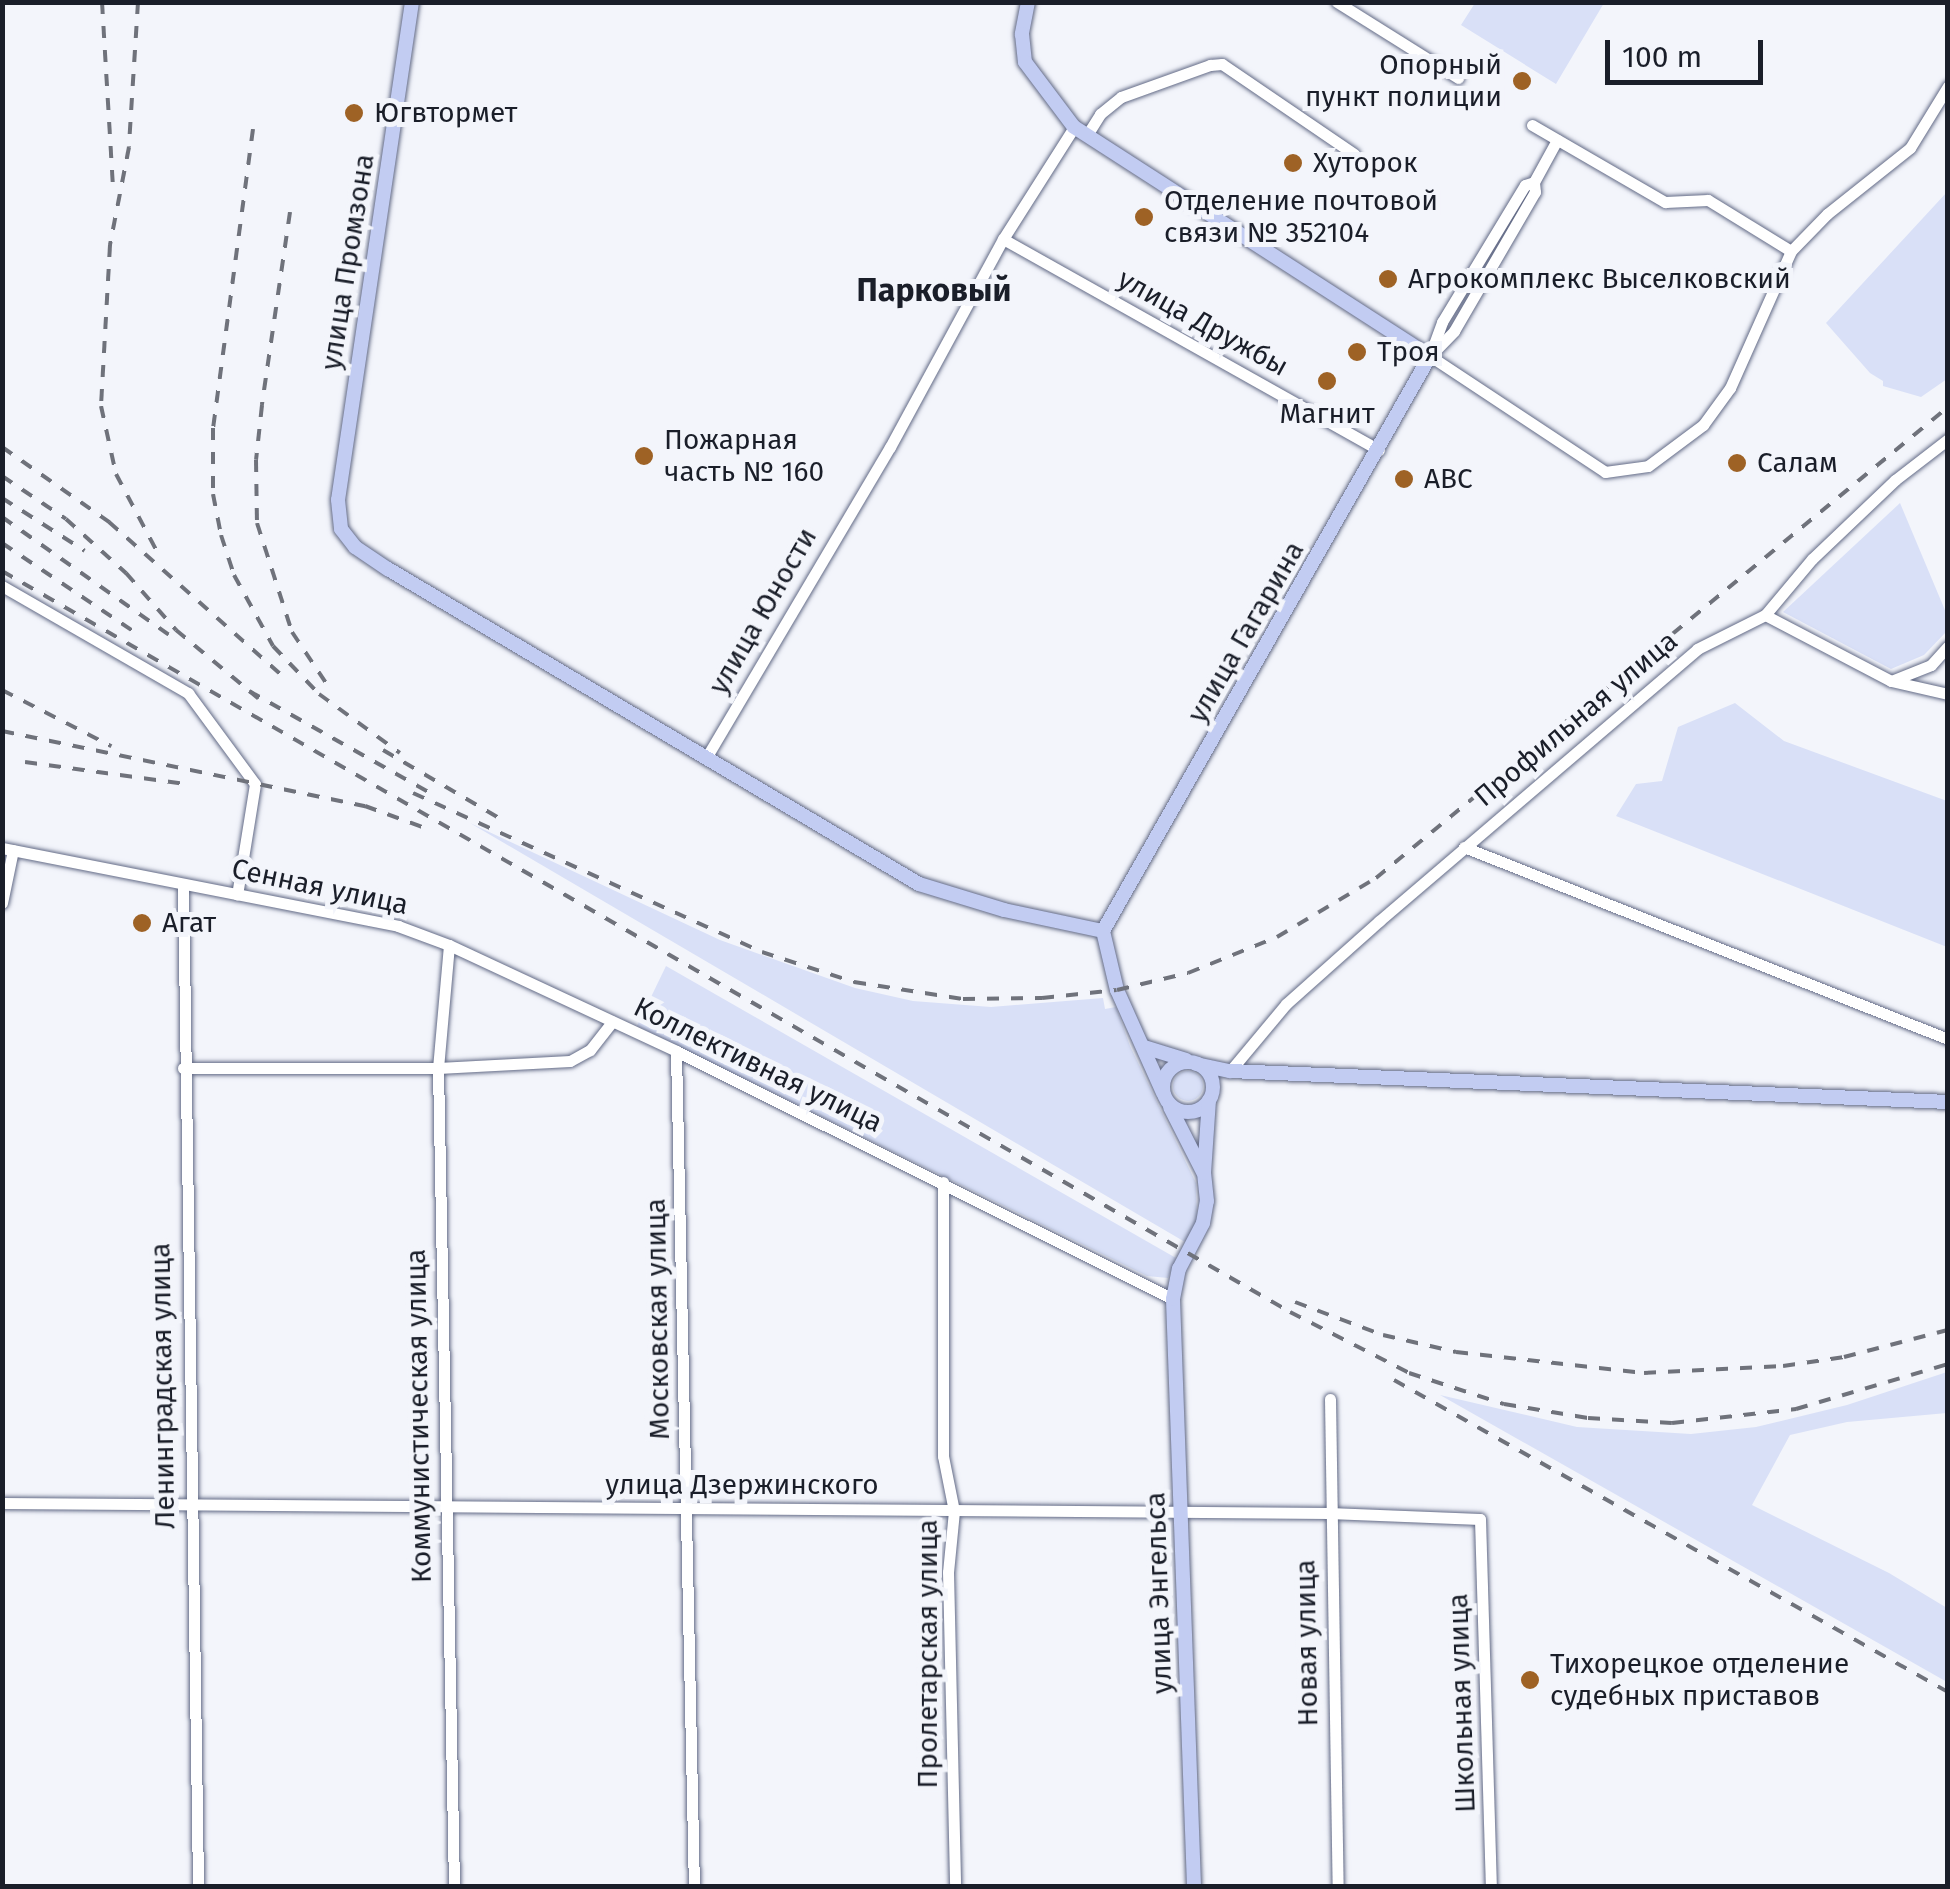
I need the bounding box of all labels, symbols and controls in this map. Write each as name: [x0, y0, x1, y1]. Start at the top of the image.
scale bar: [1610, 20, 1768, 82]
text: 100 m: [1622, 39, 1702, 75]
place label: Опорный пункт полиции: [1305, 48, 1502, 114]
marker: Опорный пункт полиции: [1511, 70, 1533, 92]
place label: Югвтормет: [374, 96, 517, 130]
marker: Югвтормет: [343, 102, 365, 124]
place label: Хуторок: [1313, 146, 1417, 180]
street label: улица Промзона: [314, 152, 382, 372]
marker: Хуторок: [1282, 152, 1304, 174]
place label: Отделение почтовой связи № 352104: [1164, 184, 1438, 250]
marker: Отделение почтовой связи № 352104: [1133, 206, 1155, 228]
street label: улица Дружбы: [1112, 262, 1294, 384]
place label: Агрокомплекс Выселковский: [1408, 262, 1791, 296]
marker: Агрокомплекс Выселковский: [1377, 268, 1399, 290]
district label: Парковый: [857, 271, 1011, 309]
place label: Троя: [1377, 335, 1440, 369]
marker: Троя: [1346, 341, 1368, 363]
marker: Магнит: [1316, 370, 1338, 392]
place label: Магнит: [1279, 397, 1375, 431]
place label: Пожарная часть № 160: [664, 423, 824, 489]
marker: Пожарная часть № 160: [633, 445, 655, 467]
place label: Салам: [1757, 446, 1838, 480]
marker: Салам: [1726, 452, 1748, 474]
place label: ABC: [1424, 462, 1473, 496]
marker: ABC: [1393, 468, 1415, 490]
street label: улица Юности: [702, 522, 824, 700]
street label: улица Гагарина: [1181, 535, 1311, 729]
street label: Профильная улица: [1468, 624, 1684, 814]
street label: Сенная улица: [229, 852, 411, 922]
place label: Агат: [162, 906, 216, 940]
marker: Агат: [131, 912, 153, 934]
street label: Коллективная улица: [628, 990, 888, 1140]
street label: Московская улица: [639, 1198, 677, 1440]
street label: Ленинградская улица: [144, 1242, 182, 1530]
street label: Коммунистическая улица: [399, 1249, 439, 1583]
street label: улица Дзержинского: [605, 1468, 879, 1502]
street label: улица Энгельса: [1139, 1491, 1179, 1695]
street label: Пролетарская улица: [911, 1519, 945, 1789]
street label: Новая улица: [1289, 1559, 1325, 1727]
street label: Школьная улица: [1441, 1593, 1483, 1813]
place label: Тихорецкое отделение судебных приставов: [1550, 1647, 1849, 1713]
marker: Тихорецкое отделение судебных приставов: [1519, 1669, 1541, 1691]

